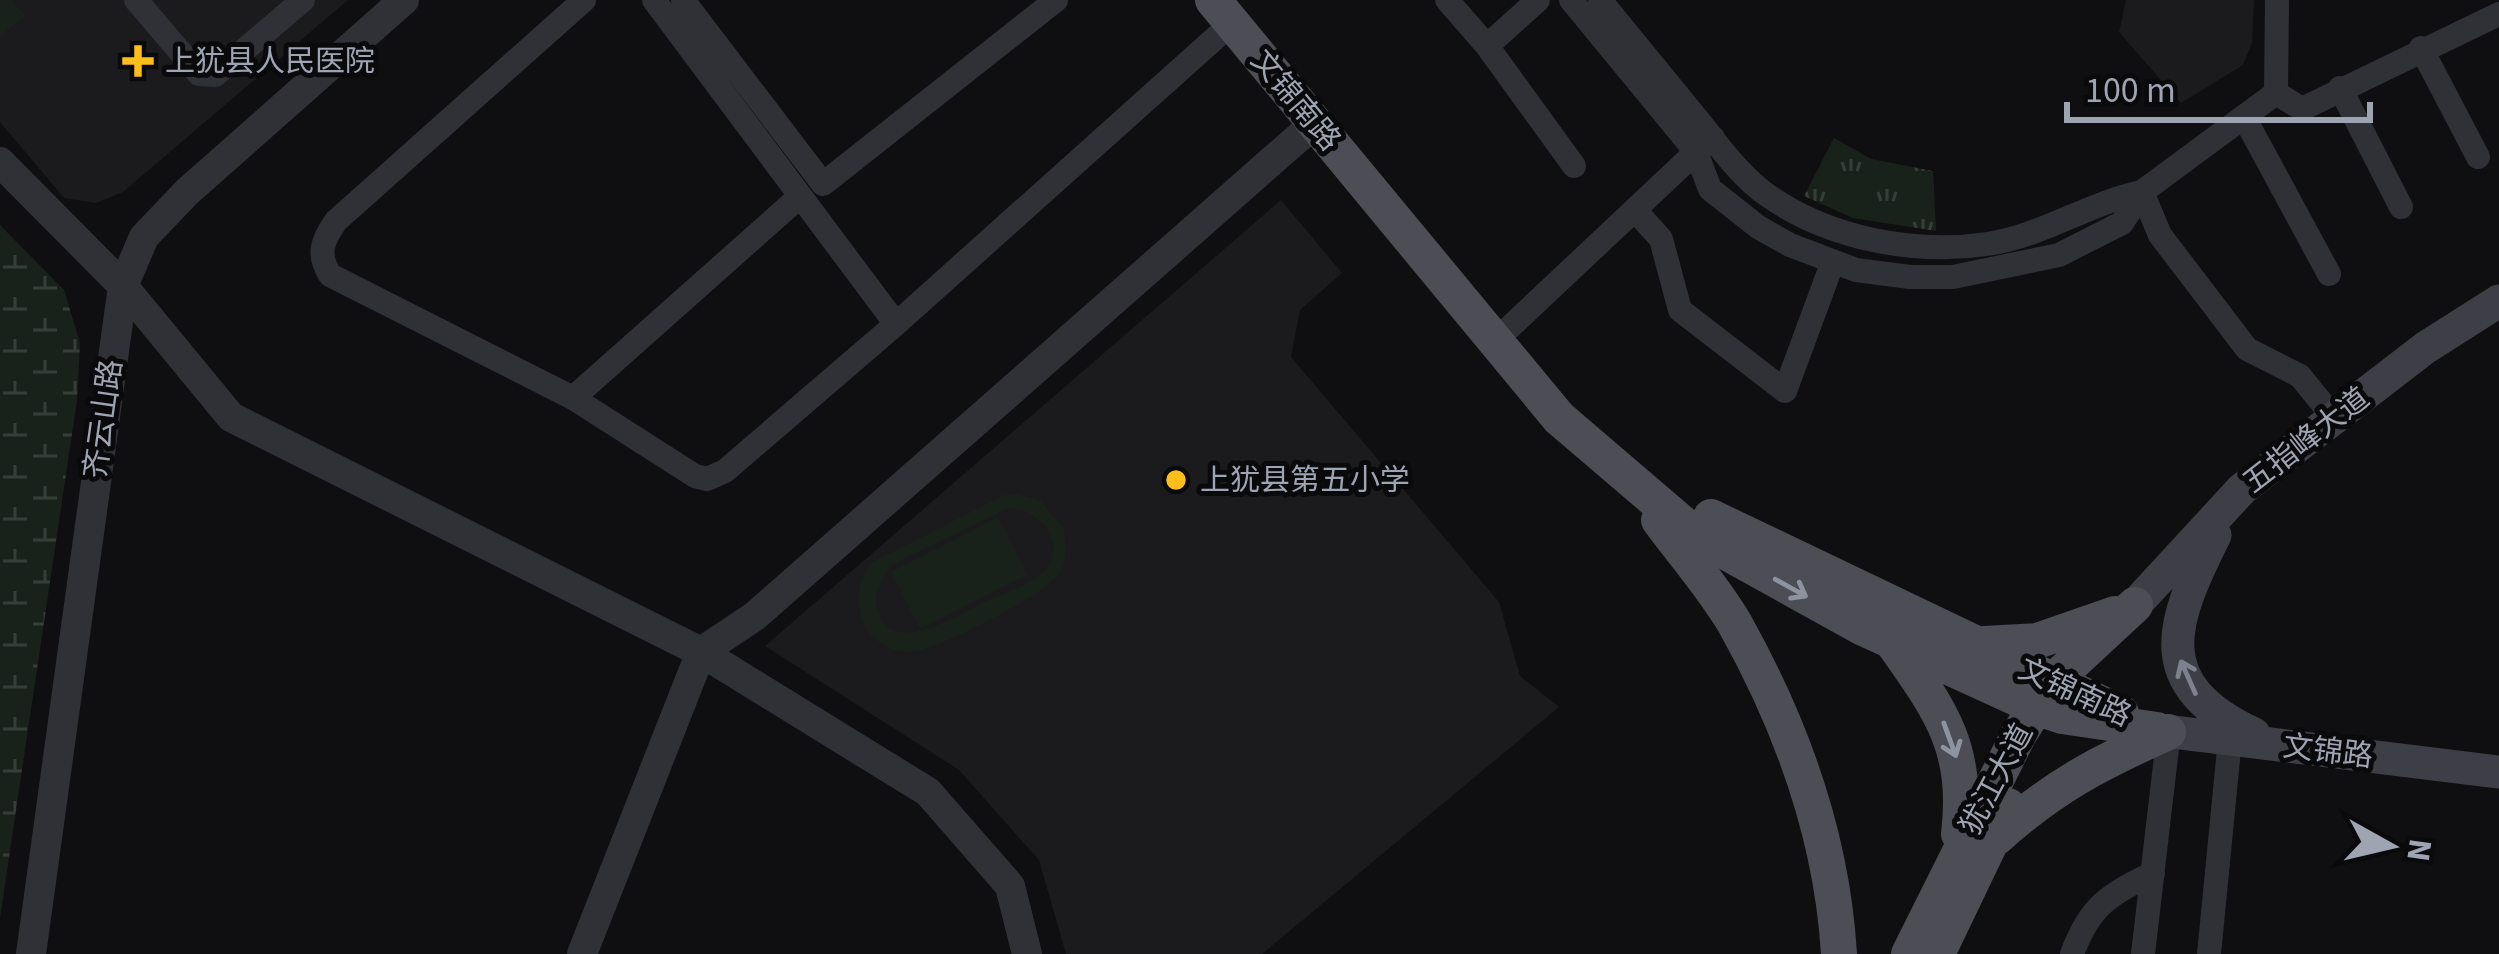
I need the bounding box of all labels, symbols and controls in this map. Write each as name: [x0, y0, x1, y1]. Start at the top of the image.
place label: 上犹县人民医院: [165, 40, 375, 83]
street label: 文锦南路: [1241, 41, 1351, 160]
marker: 上犹县人民医院: [122, 45, 154, 77]
scale bar: [2067, 48, 2370, 122]
text: 100 m: [2085, 65, 2176, 116]
street label: 齐云山路: [74, 357, 133, 481]
street label: 五指峰大道: [2234, 377, 2379, 504]
place label: 上犹县第五小学: [1200, 459, 1410, 502]
marker: 上犹县第五小学: [1163, 467, 1189, 493]
one-way arrow: [1772, 577, 1807, 600]
street label: 文锦南路: [2011, 648, 2138, 737]
one-way arrow: [2175, 660, 2197, 696]
street label: 犹江大道: [1949, 716, 2044, 842]
one-way arrow: [1941, 720, 1962, 757]
street label: 文锦路: [2281, 725, 2375, 778]
north arrow: [2331, 786, 2451, 906]
text: N: [2394, 836, 2444, 864]

